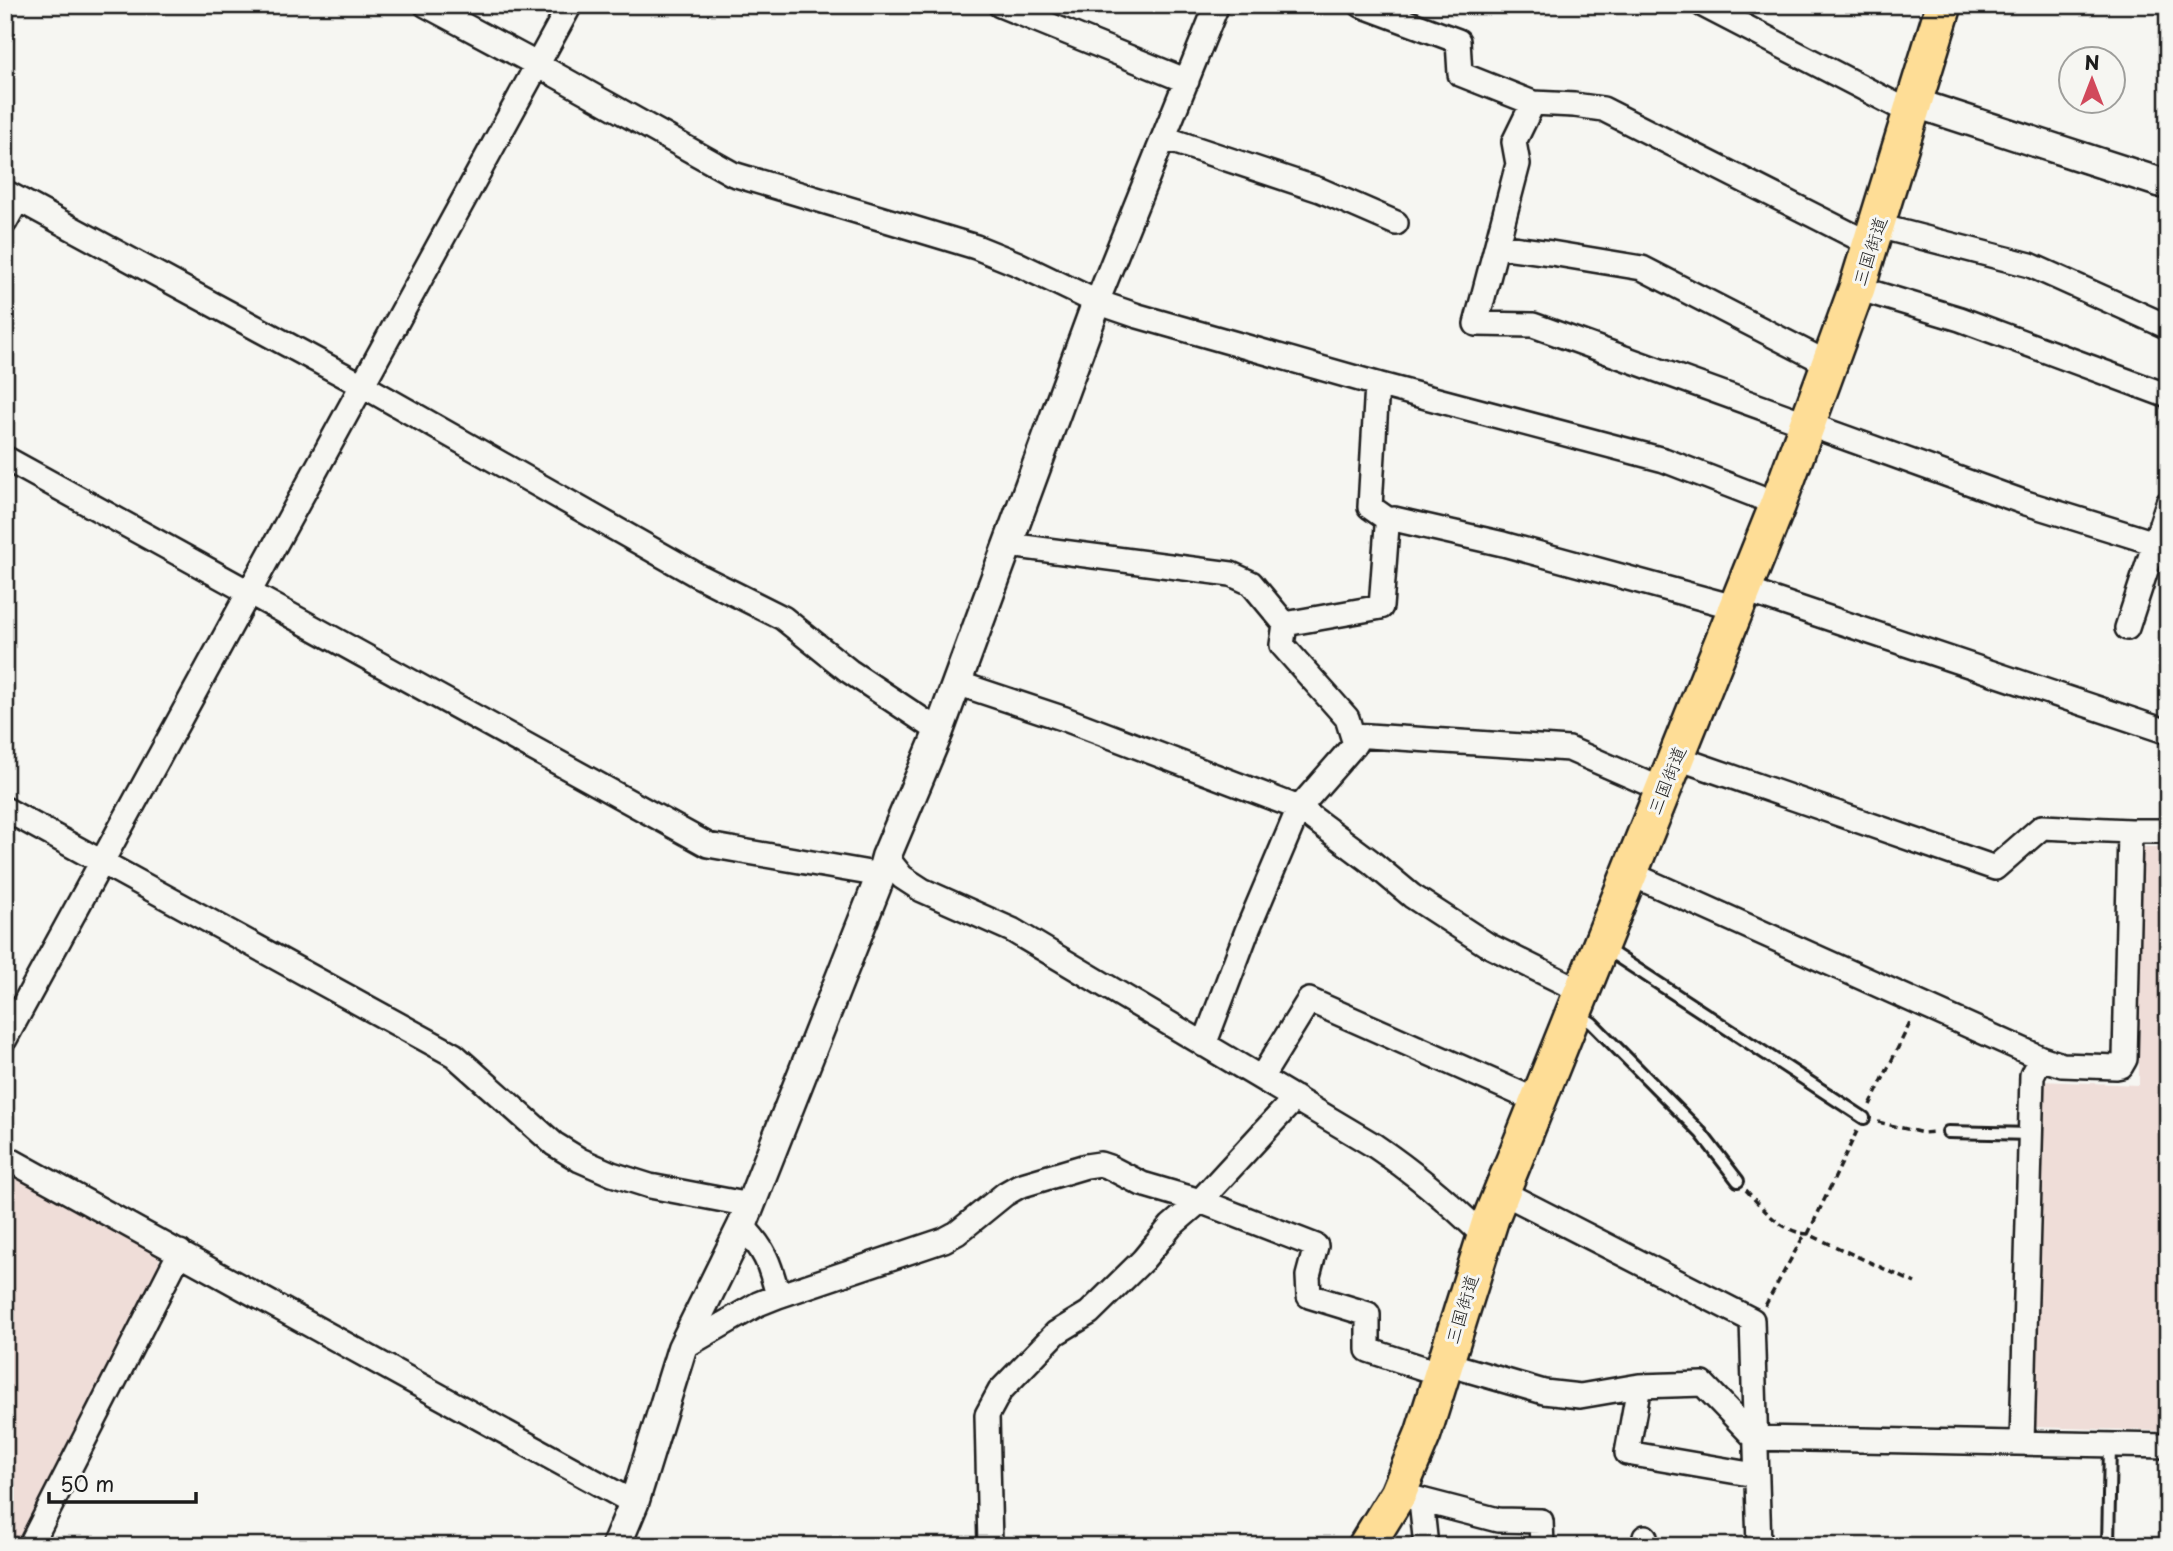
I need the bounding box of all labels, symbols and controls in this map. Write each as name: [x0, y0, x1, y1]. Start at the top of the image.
north arrow: [2058, 46, 2128, 116]
text: N: [2084, 48, 2100, 76]
street label: 三国街道: [1845, 213, 1893, 289]
street label: 三国街道: [1640, 742, 1692, 818]
street label: 三国街道: [1438, 1271, 1484, 1347]
scale bar: [49, 1460, 196, 1504]
text: 50 m: [60, 1467, 114, 1499]

